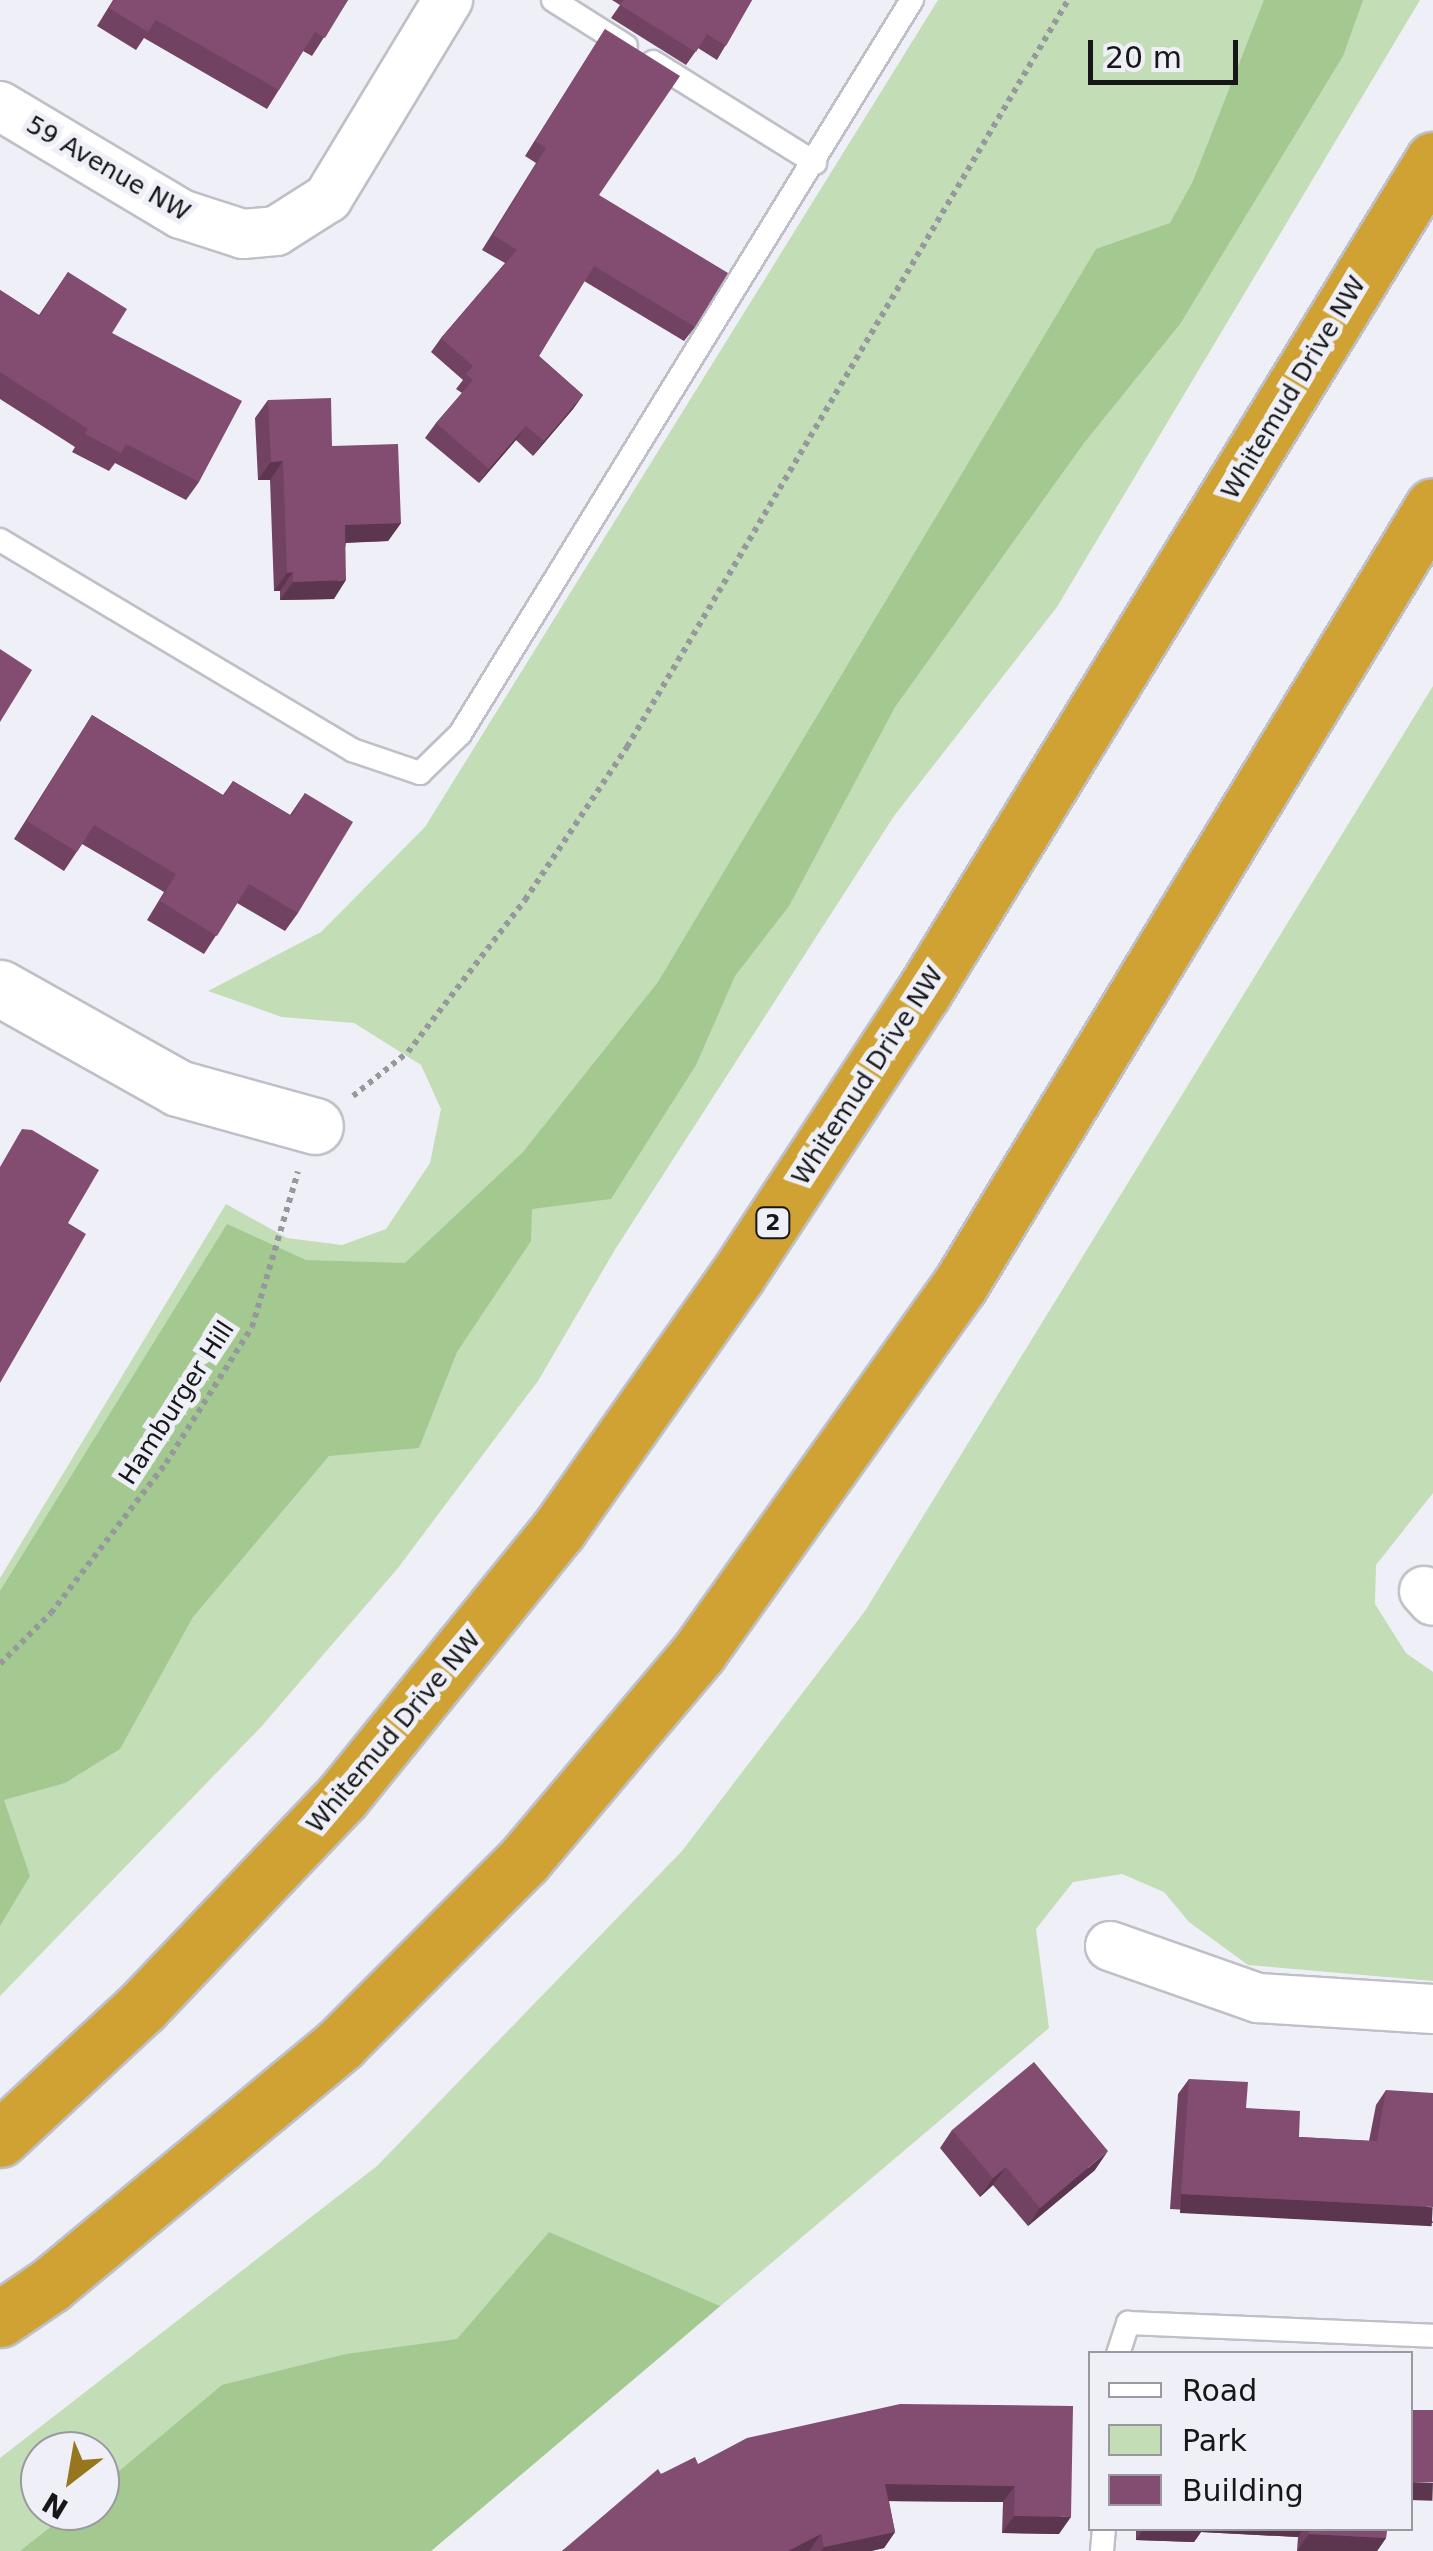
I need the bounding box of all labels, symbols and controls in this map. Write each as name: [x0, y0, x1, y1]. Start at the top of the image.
scale bar: [1093, 20, 1243, 82]
text: 20 m: [1105, 40, 1182, 75]
street label: 59 Avenue NW: [21, 110, 195, 228]
street label: Whitemud Drive NW: [1216, 271, 1372, 505]
street label: Whitemud Drive NW: [786, 961, 950, 1191]
road number: 2: [753, 1206, 793, 1240]
street label: Hamburger Hill: [113, 1316, 241, 1490]
street label: Whitemud Drive NW: [301, 1625, 487, 1839]
legend: [1088, 2351, 1413, 2531]
text: Road: [1182, 2373, 1257, 2408]
text: Park: [1182, 2423, 1247, 2458]
north arrow: [20, 2431, 120, 2531]
text: Building: [1182, 2473, 1304, 2508]
text: N: [37, 2485, 74, 2526]

